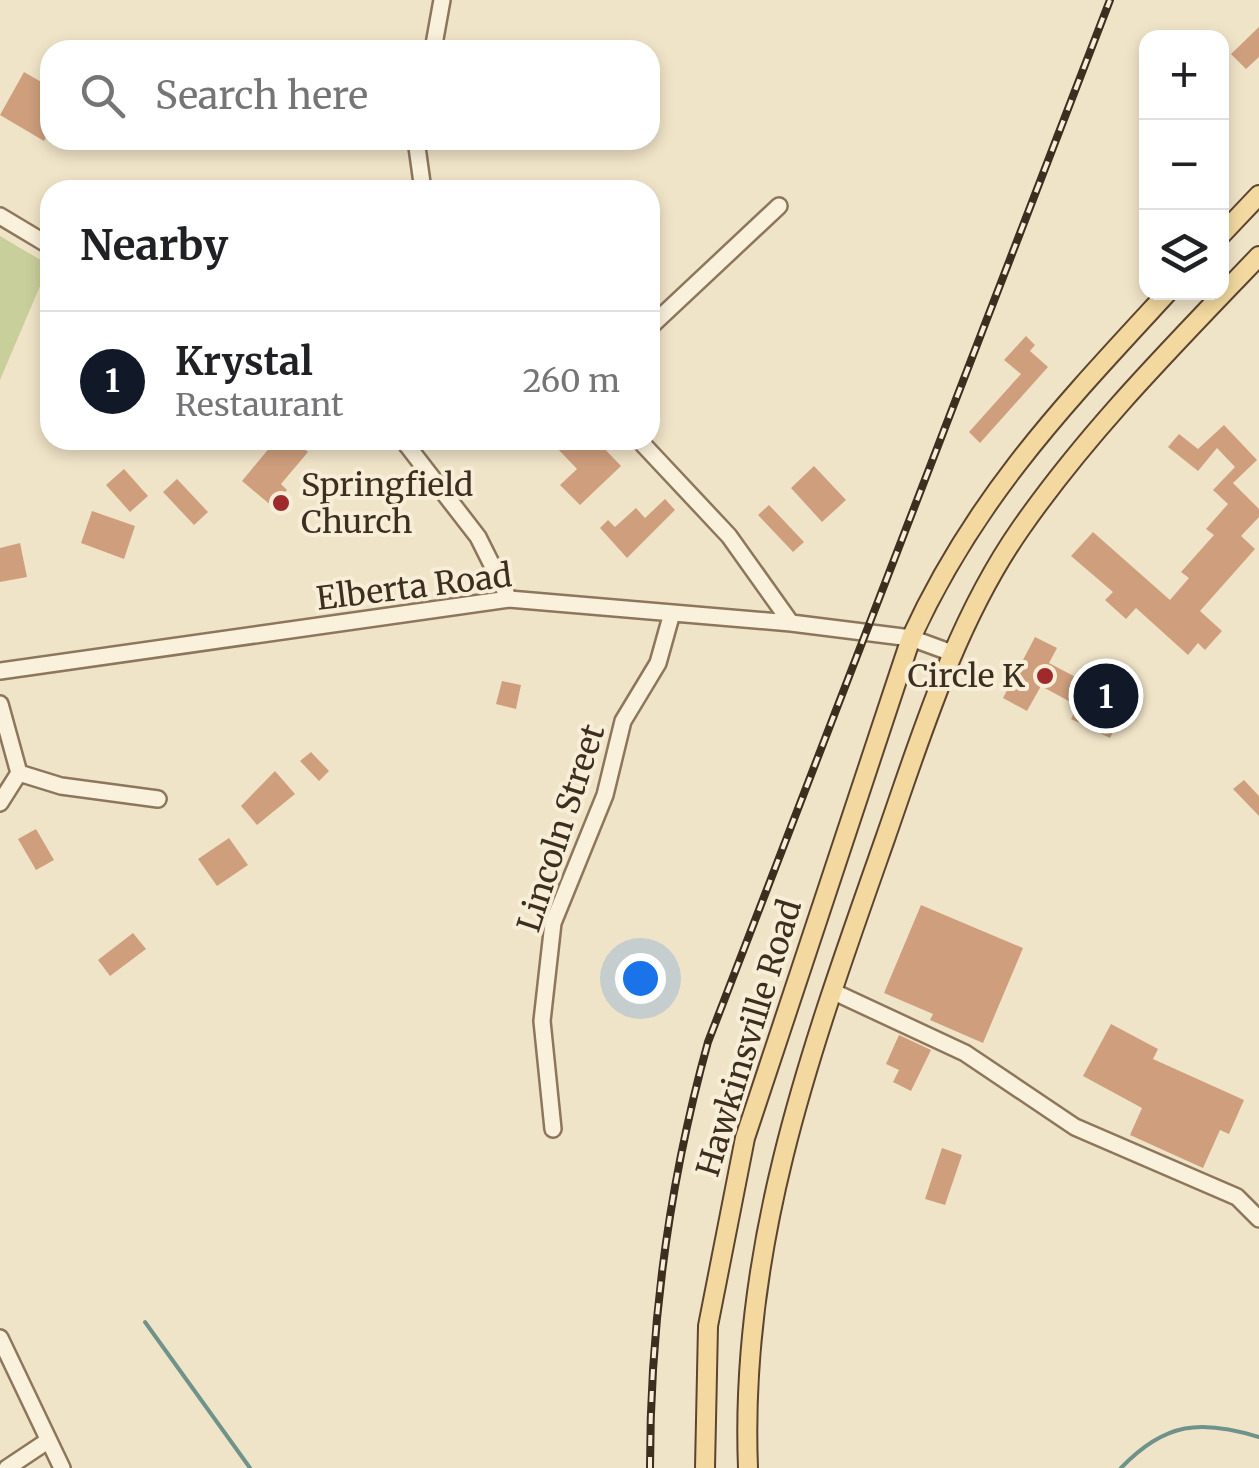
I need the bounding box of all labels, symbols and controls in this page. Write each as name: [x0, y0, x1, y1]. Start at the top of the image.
map controls: [1139, 30, 1229, 300]
button: +: [1139, 30, 1229, 120]
search box: [40, 40, 660, 150]
icon: search: [75, 68, 130, 123]
text: Search here: [155, 72, 368, 119]
button: −: [1139, 120, 1229, 210]
button: layers: [1139, 210, 1229, 300]
text: Nearby: [80, 219, 228, 271]
text: Krystal: [175, 338, 313, 385]
text: 1: [105, 361, 120, 401]
text: 260 m: [522, 361, 620, 401]
text: Restaurant: [175, 385, 343, 425]
place label: Springfield Church: [301, 465, 473, 542]
marker: Springfield Church: [270, 492, 292, 514]
street label: Elberta Road: [314, 555, 514, 619]
place label: Circle K: [907, 656, 1026, 696]
pin: 1: [1074, 658, 1138, 734]
marker: Circle K: [1034, 665, 1056, 687]
street label: Lincoln Street: [509, 719, 614, 937]
street label: Hawkinsville Road: [688, 895, 810, 1181]
your location: [615, 953, 666, 1004]

